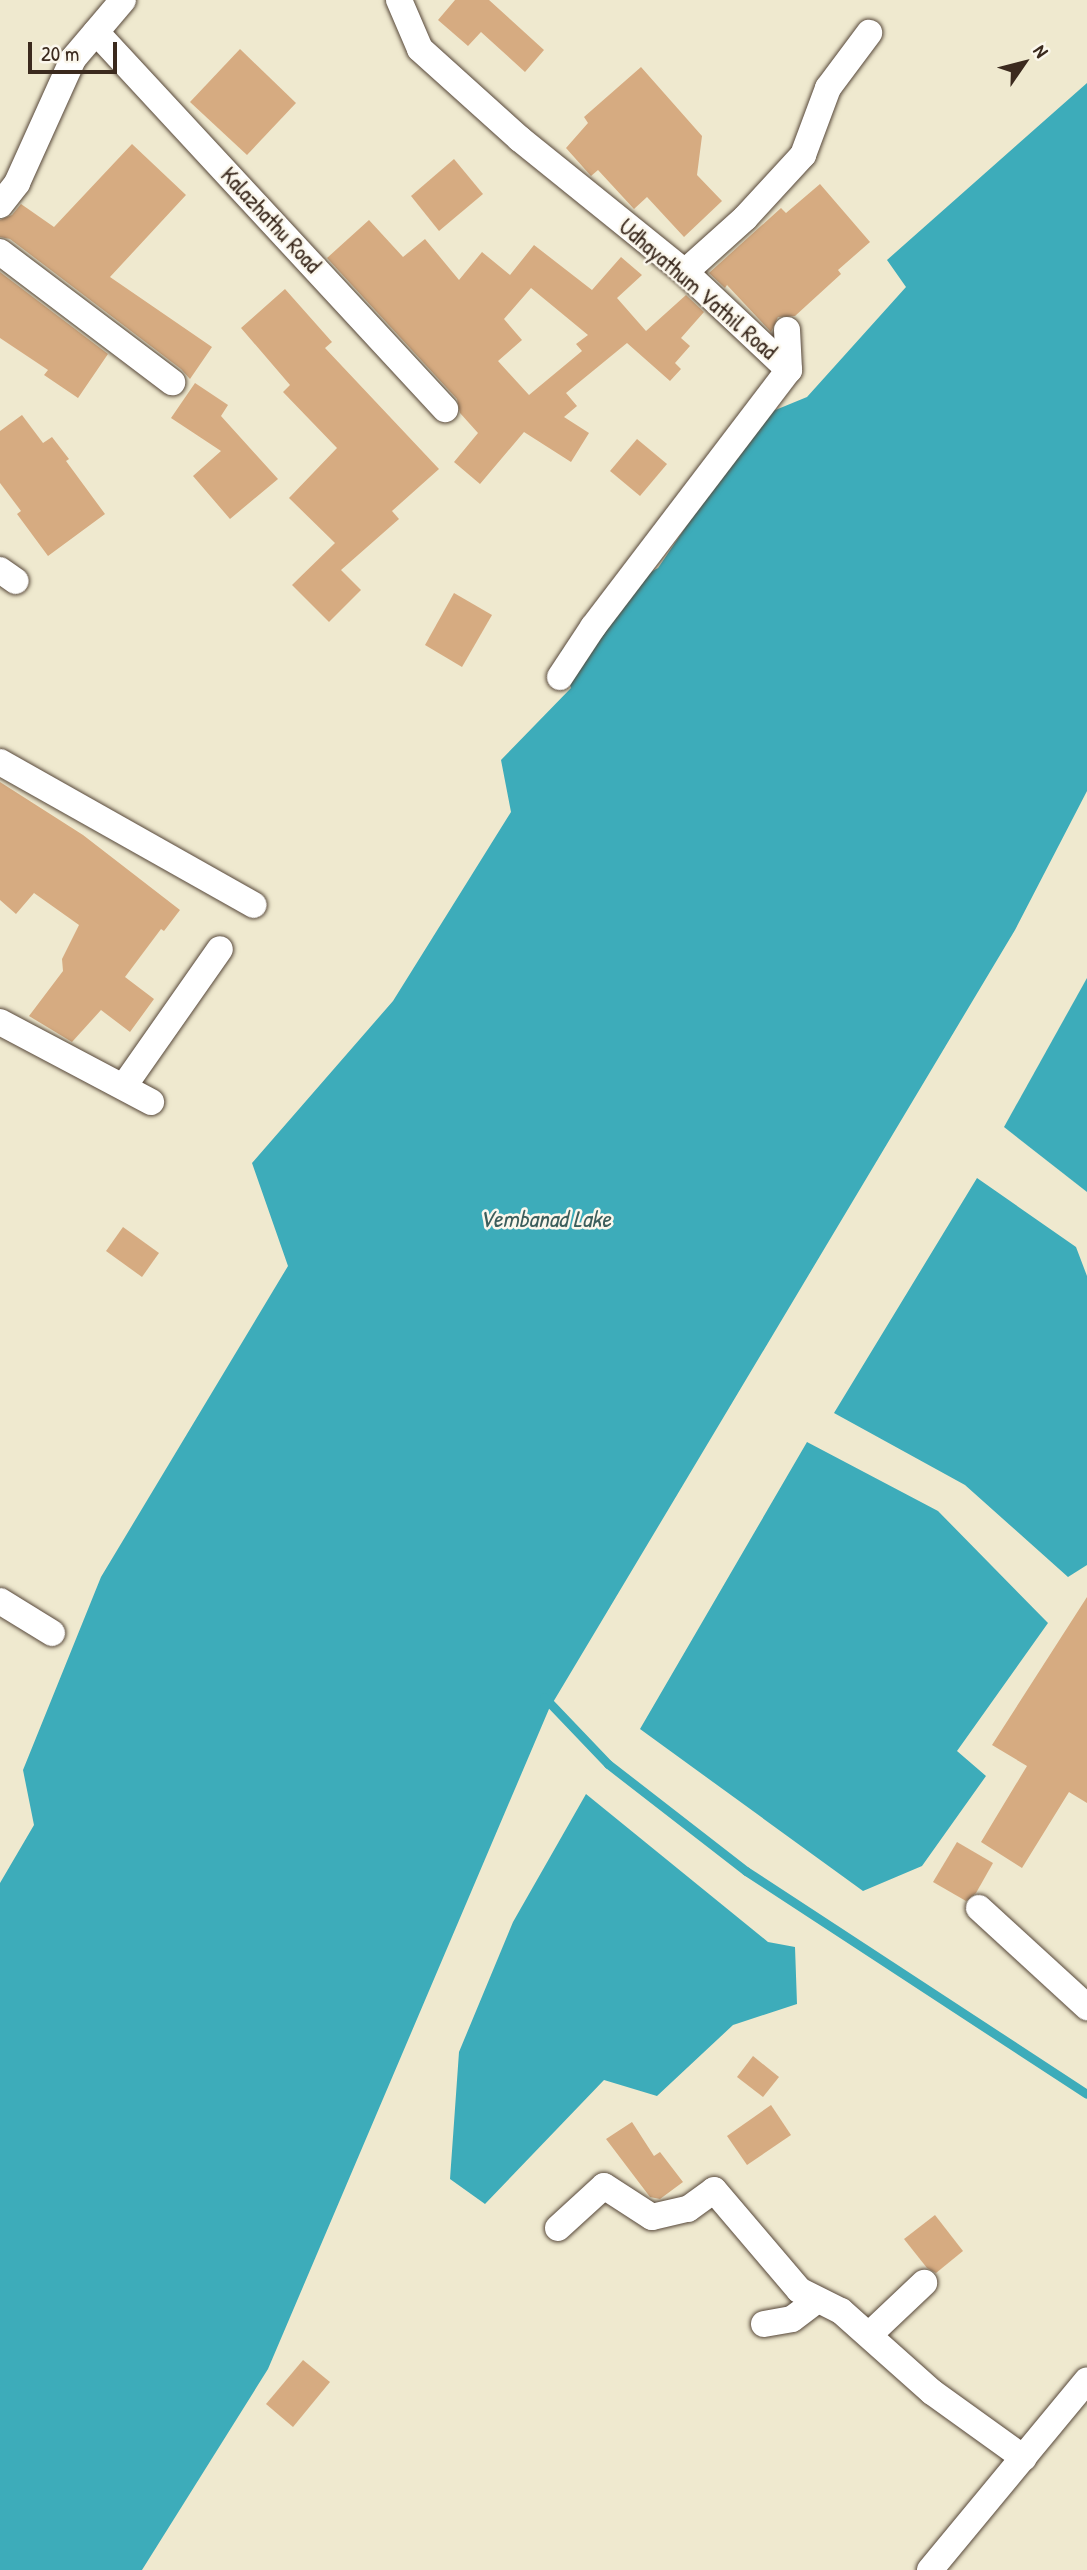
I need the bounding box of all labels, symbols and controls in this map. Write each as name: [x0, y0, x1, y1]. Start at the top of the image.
scale bar: [32, 28, 121, 72]
north arrow: [989, 28, 1059, 98]
text: 20 m: [41, 39, 79, 68]
text: N: [1028, 39, 1055, 63]
street label: Kalazhathu Road: [215, 161, 327, 279]
street label: Udhayathum Vathil Road: [613, 213, 783, 365]
water label: Vembanad Lake: [479, 1205, 611, 1233]

